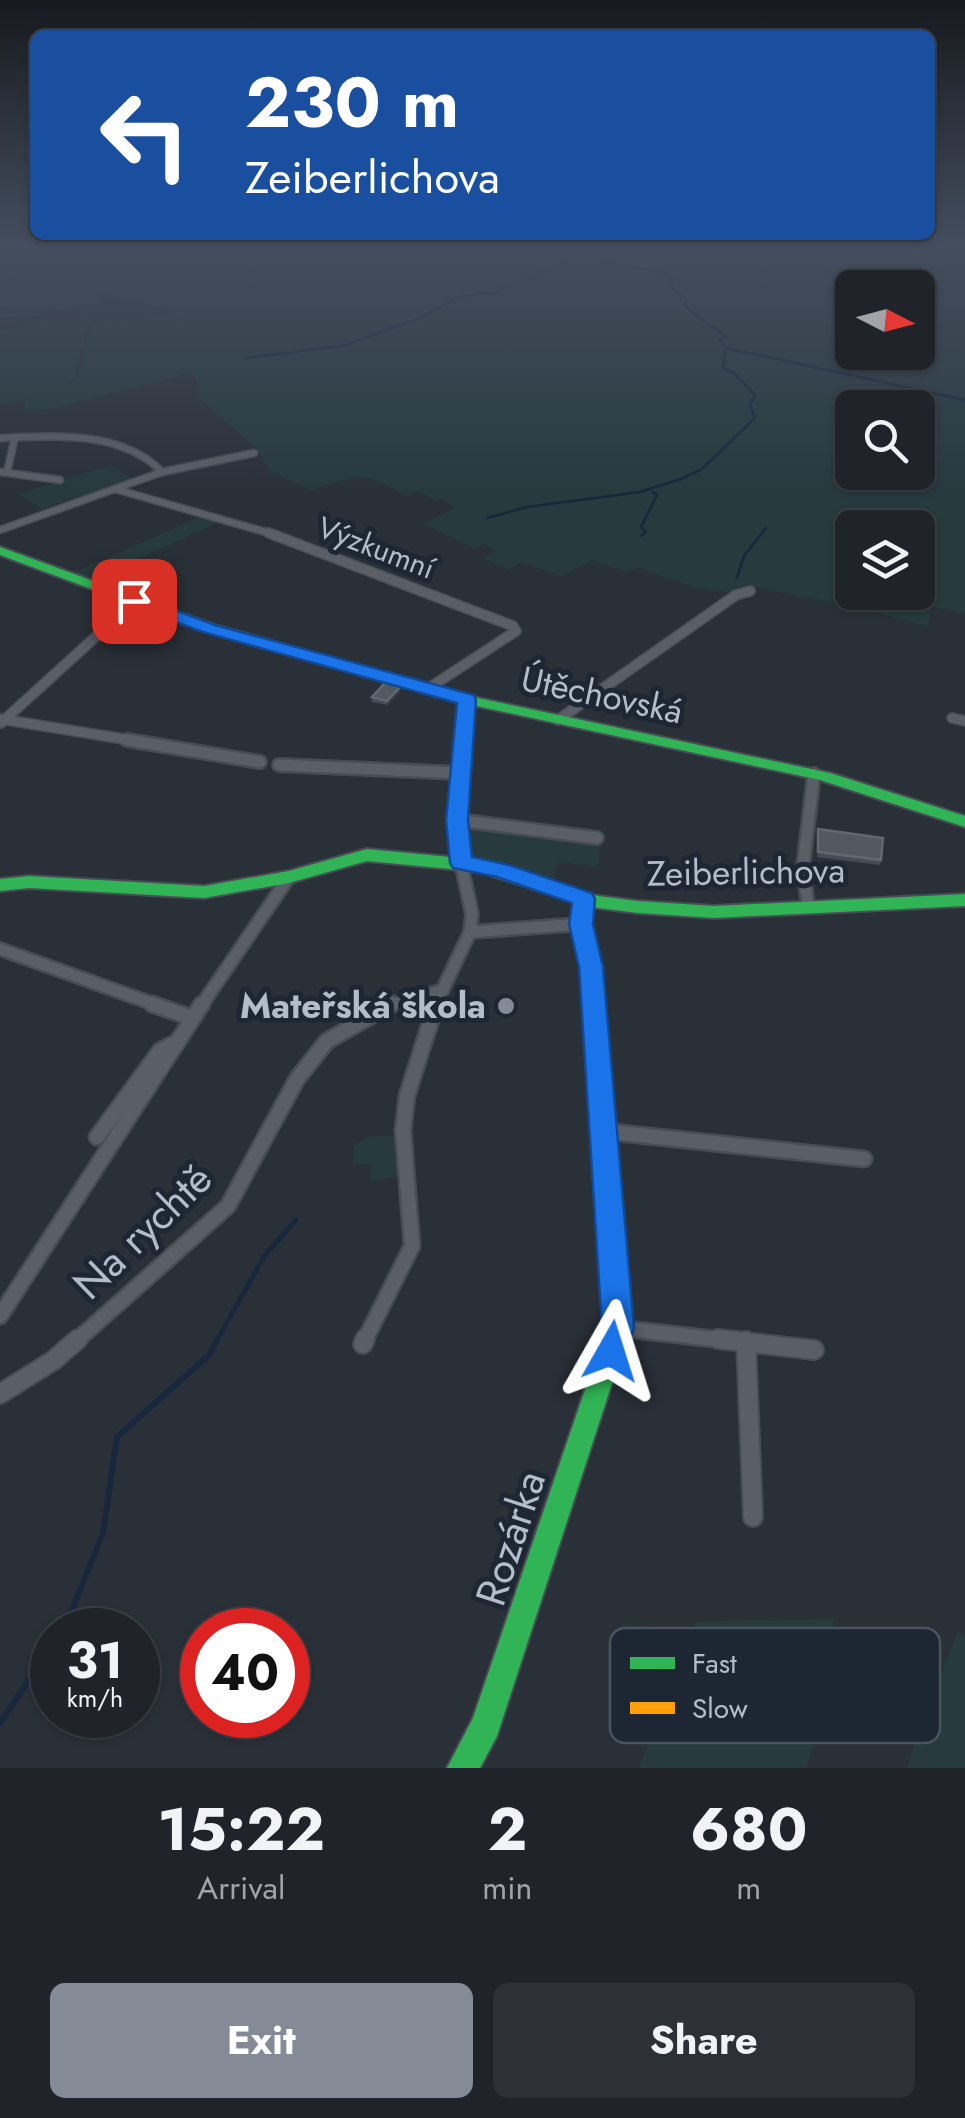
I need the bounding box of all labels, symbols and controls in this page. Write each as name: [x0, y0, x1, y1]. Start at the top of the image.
text: 230 m: [245, 52, 459, 153]
icon: left: [80, 70, 210, 200]
text: Zeiberlichova: [245, 145, 500, 210]
north arrow: [835, 270, 935, 370]
map controls: [835, 270, 935, 610]
button: search: [835, 390, 935, 490]
street label: Výzkumní: [311, 506, 442, 590]
button: layers: [835, 510, 935, 610]
pin: [92, 559, 177, 644]
icon: arrive: [107, 574, 162, 629]
street label: Útěchovská: [517, 654, 687, 736]
street label: Zeiberlichova: [646, 845, 846, 899]
place label: Mateřská škola: [240, 981, 486, 1031]
marker: Mateřská škola: [495, 995, 517, 1017]
street label: Na rychtě: [59, 1149, 226, 1313]
position arrow: [559, 1299, 663, 1403]
street label: Rozárka: [460, 1463, 561, 1613]
speed limit sign: 40: [180, 1608, 310, 1738]
text: 31: [67, 1624, 123, 1697]
legend: [610, 1628, 940, 1743]
text: Fast: [692, 1643, 737, 1684]
text: km/h: [67, 1680, 123, 1716]
text: Slow: [692, 1688, 748, 1729]
text: 15:22: [158, 1786, 325, 1873]
text: 2: [488, 1786, 527, 1873]
text: 680: [690, 1786, 807, 1873]
text: Arrival: [197, 1865, 285, 1911]
text: min: [482, 1865, 532, 1911]
text: m: [736, 1865, 761, 1911]
button: Exit: [50, 1983, 473, 2098]
button: Share: [493, 1983, 915, 2098]

